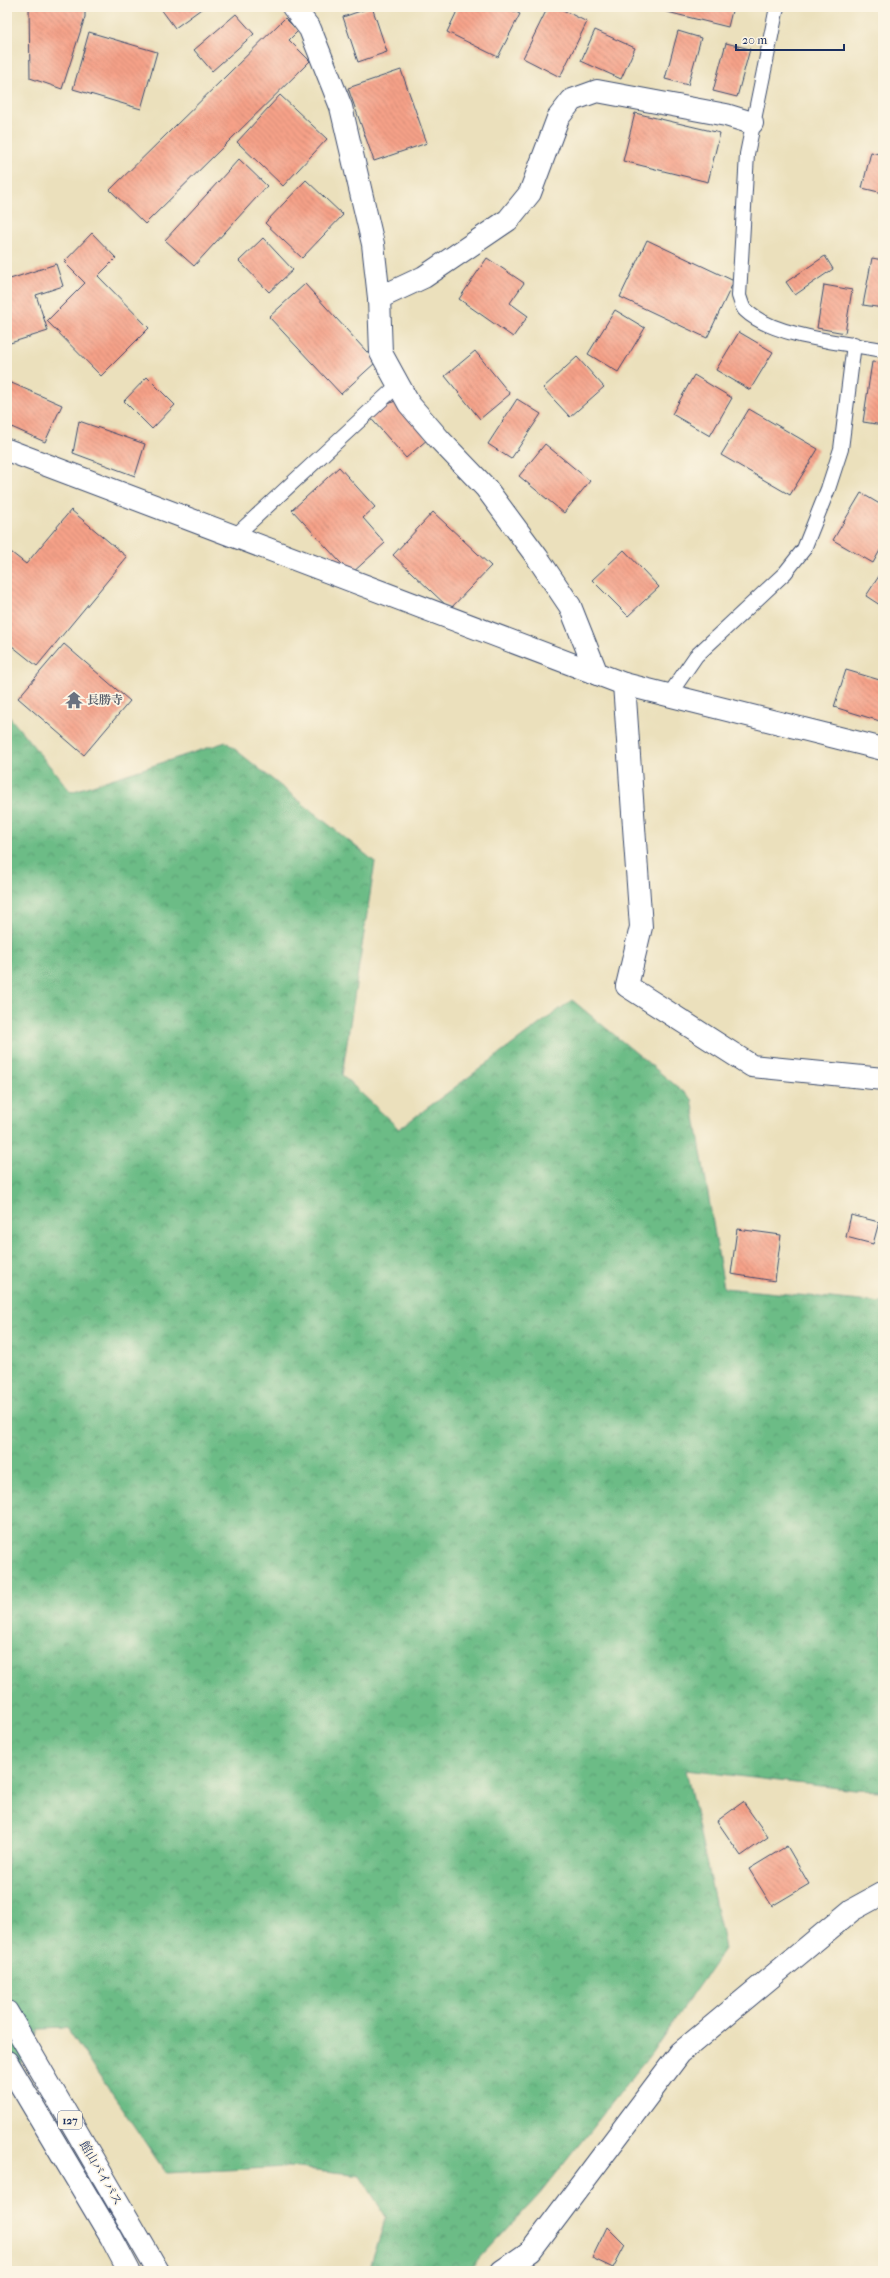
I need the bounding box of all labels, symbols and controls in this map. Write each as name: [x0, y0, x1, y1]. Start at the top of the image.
scale bar: [736, 26, 844, 52]
text: 20 m: [742, 33, 767, 47]
temple icon: 長勝寺: [64, 690, 84, 710]
place label: 長勝寺: [87, 693, 123, 707]
road number: 127: [58, 2111, 82, 2129]
street label: 館山バイパス: [77, 2138, 125, 2208]

